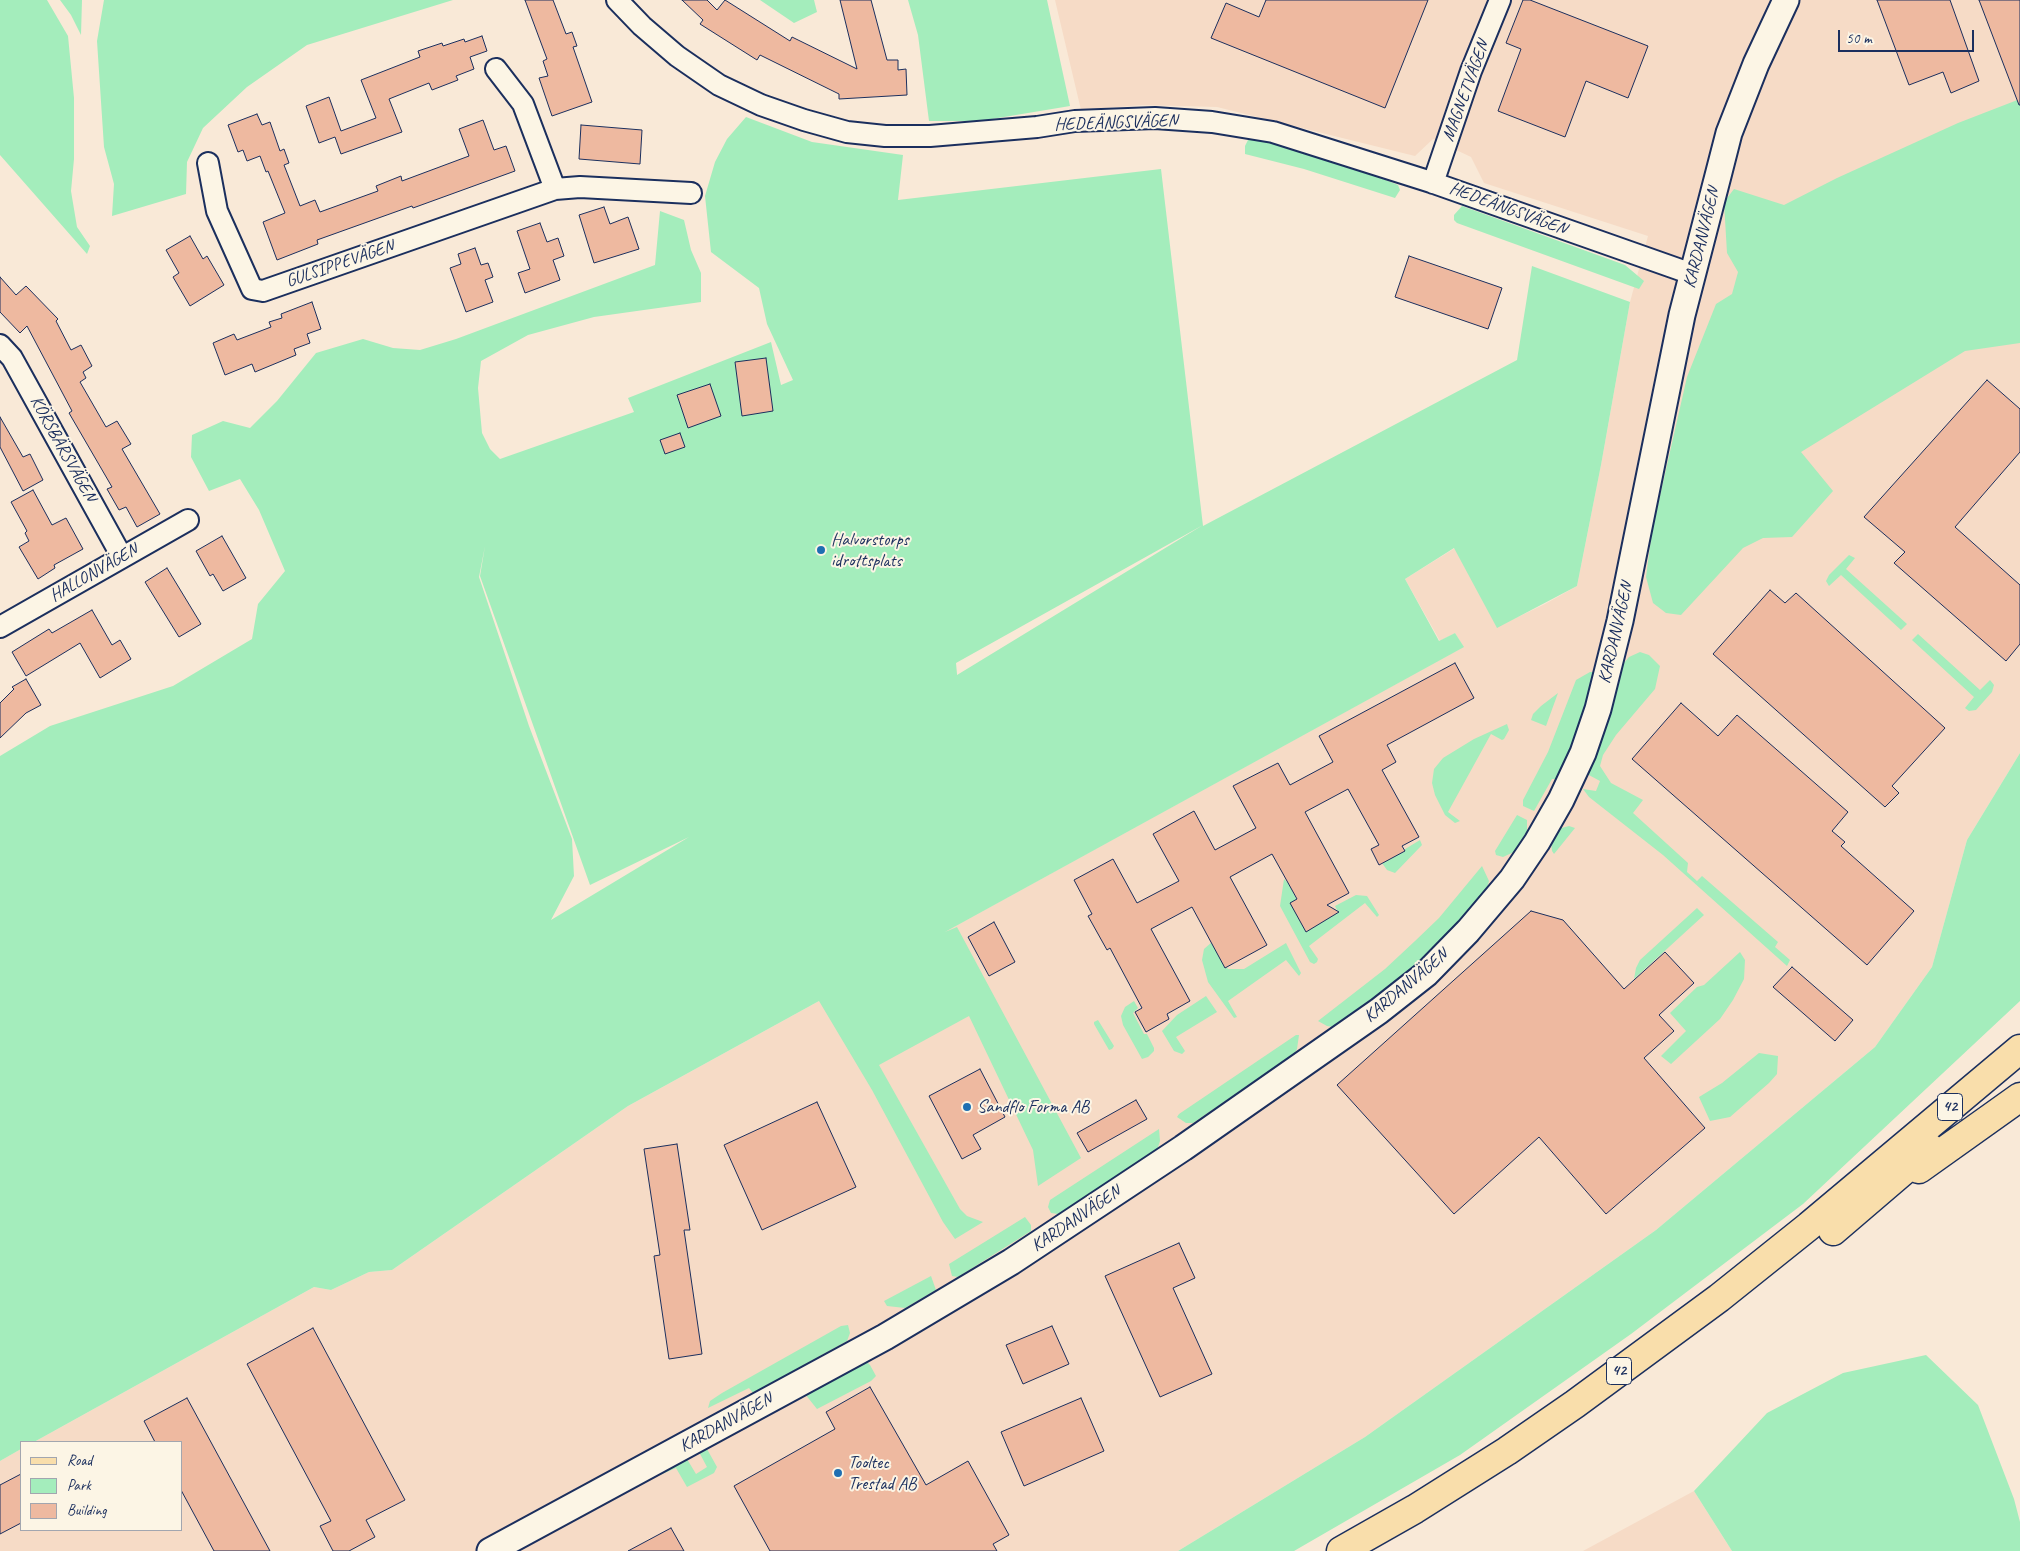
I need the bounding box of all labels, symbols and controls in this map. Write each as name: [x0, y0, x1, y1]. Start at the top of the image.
scale bar: [1840, 20, 1976, 52]
text: 50 m: [1846, 29, 1872, 48]
street label: MAGNETVÄGEN: [1438, 38, 1494, 144]
street label: HEDEÄNGSVÄGEN: [1054, 110, 1178, 136]
street label: HEDEÄNGSVÄGEN: [1446, 178, 1570, 240]
street label: KARDANVÄGEN: [1679, 185, 1725, 291]
street label: GULSIPPEVÄGEN: [283, 235, 397, 293]
street label: KÖRSBÄRSVÄGEN: [25, 392, 101, 506]
place label: Halvorstorps idrottsplats: [831, 529, 909, 572]
street label: HALLONVÄGEN: [46, 539, 142, 607]
marker: Halvorstorps idrottsplats: [815, 544, 827, 556]
street label: KARDANVÄGEN: [1594, 580, 1638, 686]
street label: KARDANVÄGEN: [1360, 945, 1452, 1027]
road number: 42: [1938, 1094, 1962, 1120]
place label: Sandflo Forma AB: [977, 1096, 1089, 1118]
marker: Sandflo Forma AB: [961, 1101, 973, 1113]
street label: KARDANVÄGEN: [1027, 1181, 1125, 1257]
road number: 42: [1606, 1358, 1632, 1384]
street label: KARDANVÄGEN: [676, 1389, 776, 1457]
legend: [20, 1441, 182, 1531]
text: Road: [67, 1451, 92, 1470]
place label: Tooltec Trestad AB: [848, 1452, 916, 1495]
marker: Tooltec Trestad AB: [832, 1467, 844, 1479]
text: Park: [67, 1476, 91, 1495]
text: Building: [67, 1501, 106, 1520]

